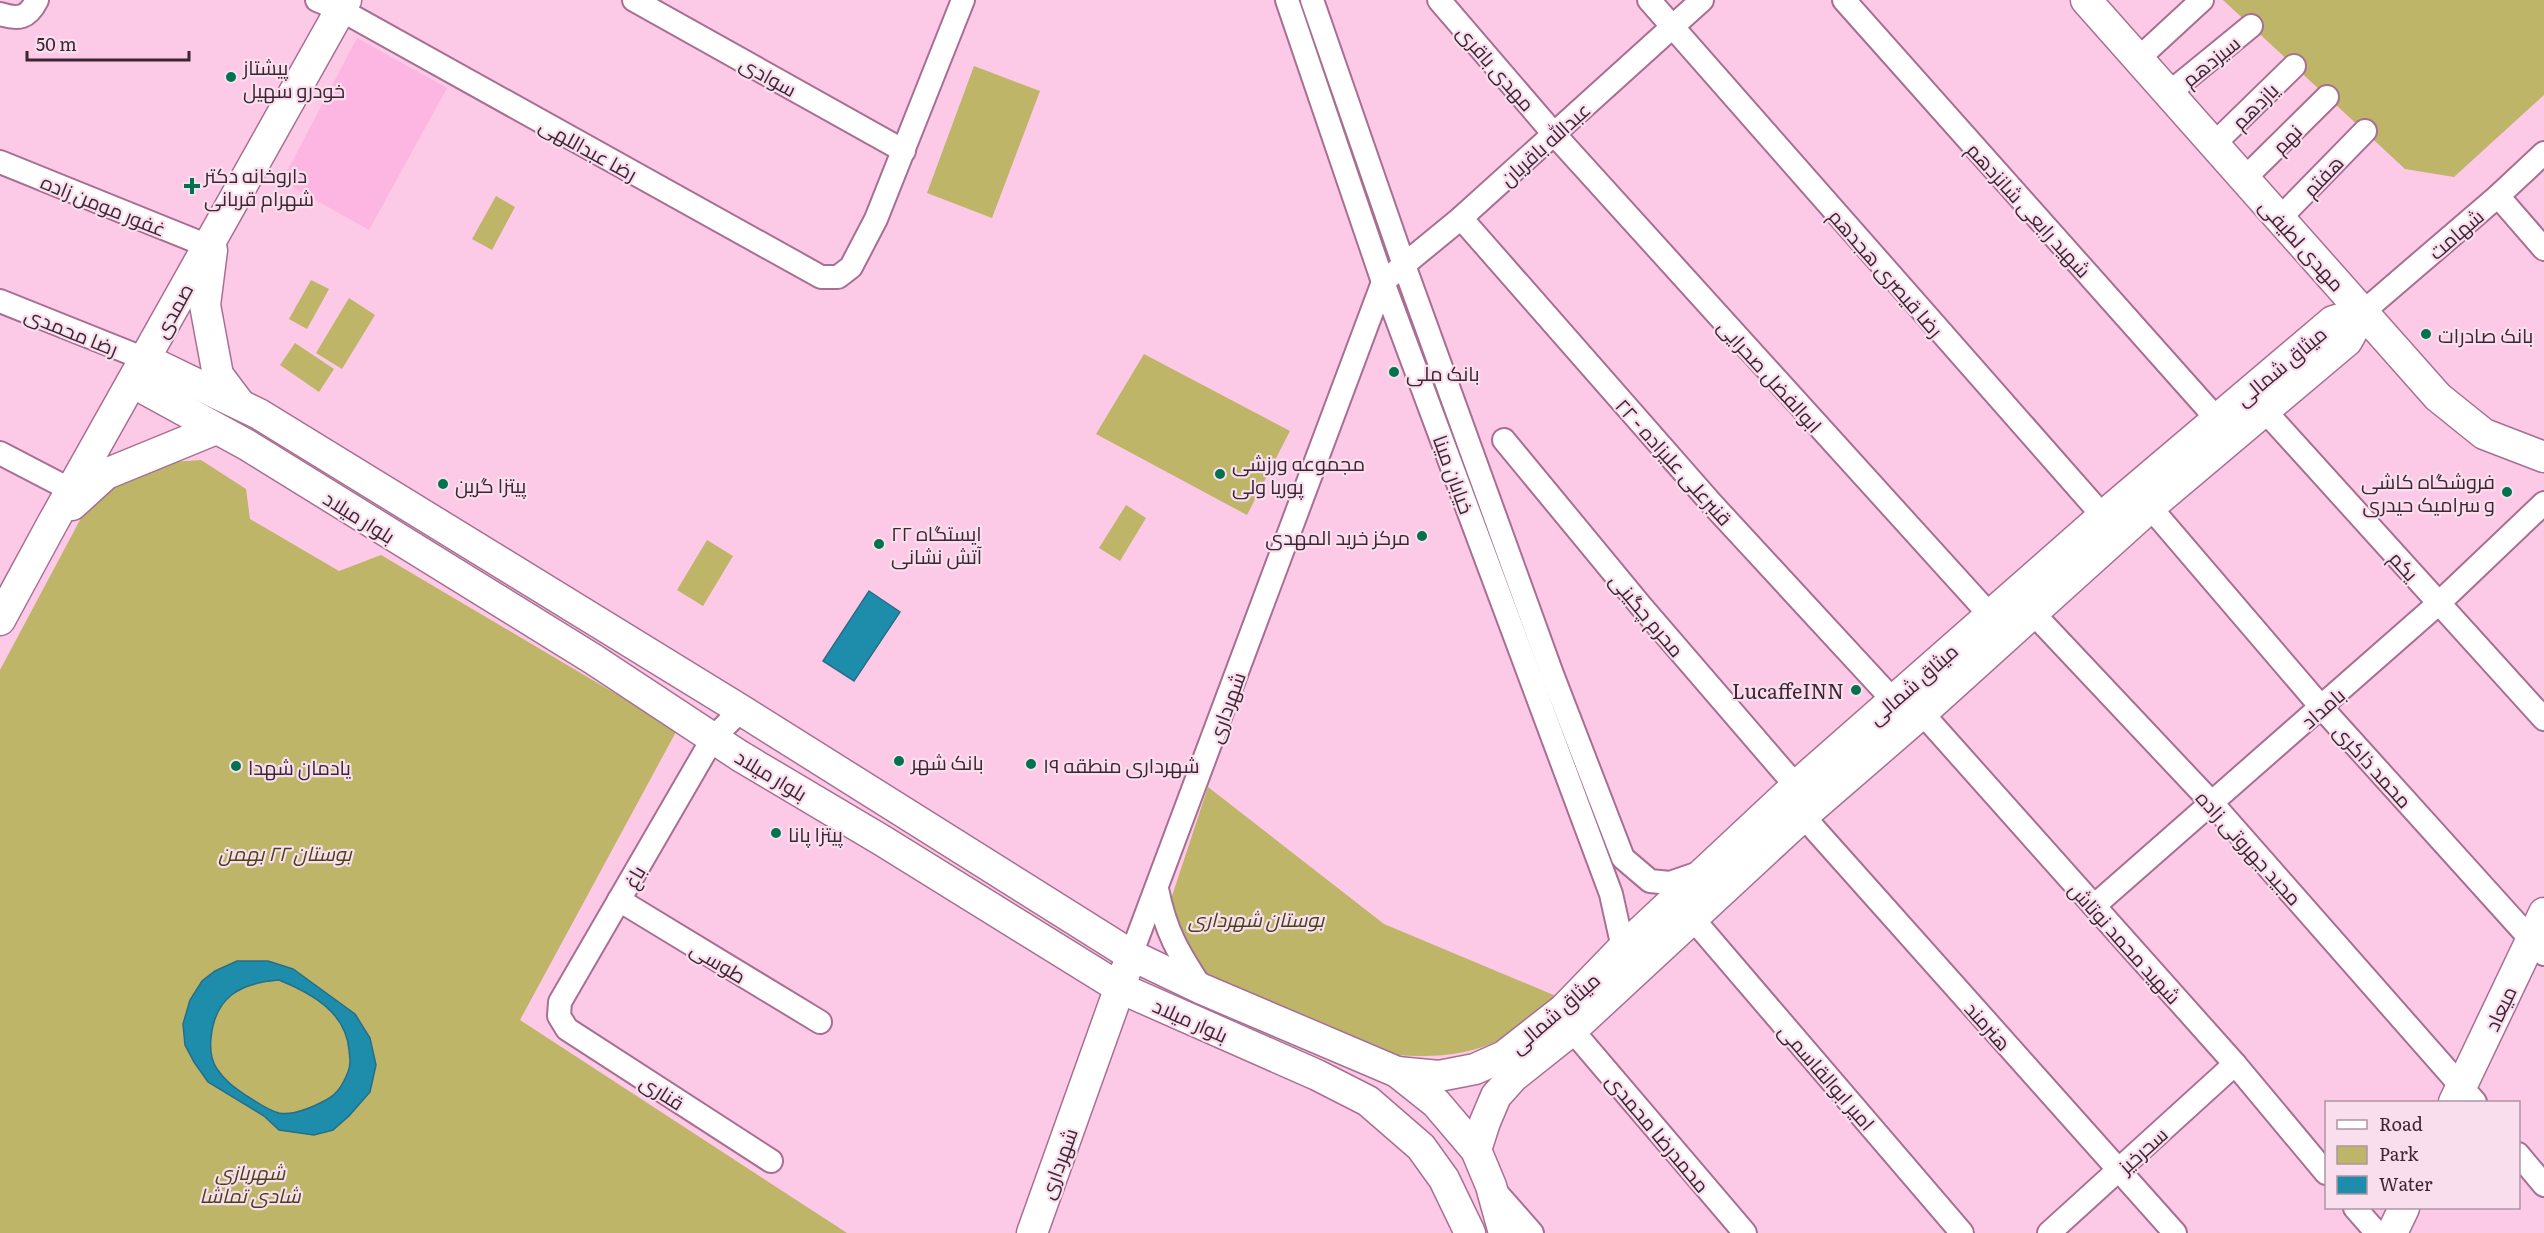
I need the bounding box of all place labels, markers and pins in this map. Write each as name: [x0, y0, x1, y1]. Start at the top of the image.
place label: پیشتاز خودرو سهیل: [242, 51, 345, 104]
marker: پیشتاز خودرو سهیل: [224, 70, 238, 84]
place label: داروخانه دکتر شهرام قربانی: [203, 159, 314, 213]
marker: داروخانه دکتر شهرام قربانی: [185, 179, 199, 193]
place label: بانک صادرات: [2438, 319, 2533, 349]
marker: بانک صادرات: [2419, 327, 2433, 341]
place label: بانک ملی: [1406, 357, 1480, 387]
marker: بانک ملی: [1387, 365, 1401, 379]
place label: مجموعه ورزشی پوریا ولی: [1232, 447, 1365, 500]
place label: فروشگاه کاشی و سرامیک حیدری: [2361, 465, 2495, 518]
marker: مجموعه ورزشی پوریا ولی: [1213, 467, 1227, 481]
place label: پیتزا گرین: [455, 469, 527, 499]
marker: پیتزا گرین: [436, 477, 450, 491]
marker: فروشگاه کاشی و سرامیک حیدری: [2500, 485, 2514, 499]
place label: ایستگاه ۲۲ آتش نشانی: [891, 517, 983, 570]
place label: مرکز خرید المهدی: [1265, 521, 1410, 551]
marker: مرکز خرید المهدی: [1415, 529, 1429, 543]
marker: ایستگاه ۲۲ آتش نشانی: [872, 537, 886, 551]
place label: LucaffeINN: [1732, 675, 1844, 705]
marker: LucaffeINN: [1849, 683, 1863, 697]
place label: بانک شهر: [910, 746, 984, 776]
place label: شهرداری منطقه ۱۹: [1043, 749, 1200, 779]
place label: یادمان شهدا: [248, 751, 351, 781]
marker: بانک شهر: [892, 754, 906, 768]
marker: شهرداری منطقه ۱۹: [1024, 757, 1038, 771]
marker: یادمان شهدا: [229, 759, 243, 773]
place label: پیتزا پانا: [788, 818, 844, 848]
marker: پیتزا پانا: [769, 826, 783, 840]

